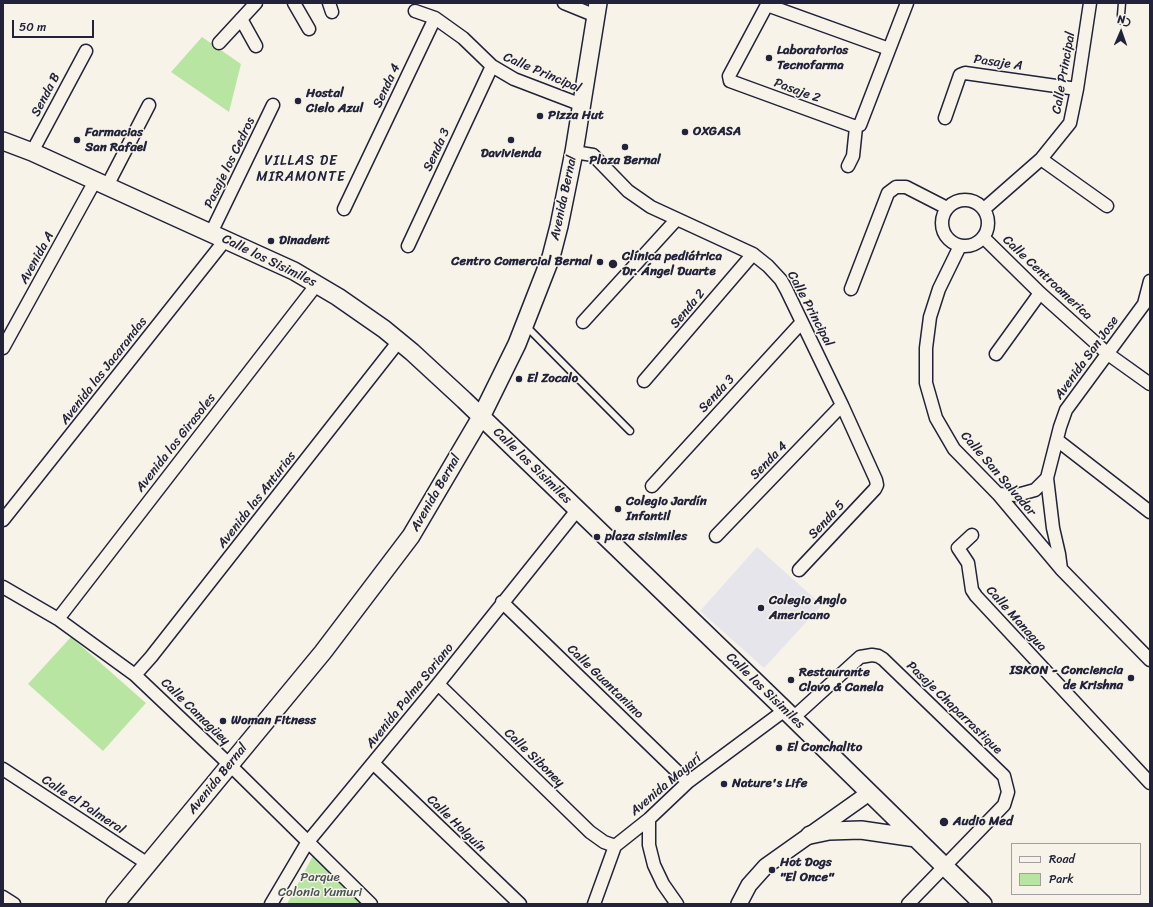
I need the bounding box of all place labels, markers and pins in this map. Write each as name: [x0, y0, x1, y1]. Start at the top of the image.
place label: Laboratorios Tecnofarma: [777, 43, 848, 74]
marker: Laboratorios Tecnofarma: [764, 53, 774, 63]
place label: Hostal Cielo Azul: [306, 86, 363, 117]
marker: Hostal Cielo Azul: [293, 96, 303, 106]
place label: Pizza Hut: [548, 108, 604, 124]
marker: Pizza Hut: [535, 111, 545, 121]
place label: OXGASA: [693, 124, 741, 140]
place label: Farmacias San Rafael: [85, 125, 147, 156]
marker: OXGASA: [680, 127, 690, 137]
marker: Farmacias San Rafael: [72, 135, 82, 145]
marker: Davivienda: [506, 135, 516, 145]
marker: Plaza Bernal: [620, 142, 630, 152]
place label: Davivienda: [481, 146, 541, 162]
place label: Plaza Bernal: [589, 153, 661, 169]
place label: Dinadent: [279, 233, 330, 249]
marker: Dinadent: [266, 236, 276, 246]
place label: Clínica pediátrica Dr. Ángel Duarte: [622, 249, 722, 280]
place label: Centro Comercial Bernal: [451, 254, 592, 270]
marker: Centro Comercial Bernal: [595, 257, 605, 267]
marker: Clínica pediátrica Dr. Ángel Duarte: [607, 258, 619, 270]
place label: El Zocalo: [527, 371, 578, 387]
marker: El Zocalo: [514, 374, 524, 384]
place label: Colegio Jardín Infantil: [626, 494, 707, 525]
marker: Colegio Jardín Infantil: [613, 504, 623, 514]
place label: plaza sisimiles: [605, 529, 687, 545]
marker: plaza sisimiles: [592, 532, 602, 542]
place label: Colegio Anglo Americano: [769, 593, 847, 624]
marker: Colegio Anglo Americano: [756, 603, 766, 613]
place label: ISKON - Conciencia de Krishna: [1010, 663, 1123, 694]
place label: Restaurante Clavo & Canela: [799, 665, 884, 696]
marker: ISKON - Conciencia de Krishna: [1126, 673, 1136, 683]
marker: Restaurante Clavo & Canela: [786, 675, 796, 685]
place label: Woman Fitness: [231, 713, 316, 729]
marker: Woman Fitness: [218, 716, 228, 726]
place label: El Conchalito: [787, 740, 862, 756]
marker: El Conchalito: [774, 743, 784, 753]
place label: Nature's Life: [732, 776, 807, 792]
marker: Nature's Life: [719, 779, 729, 789]
place label: Audio Med: [953, 814, 1013, 830]
marker: Audio Med: [938, 816, 950, 828]
place label: Hot Dogs "El Once": [780, 855, 834, 886]
marker: Hot Dogs "El Once": [767, 865, 777, 875]

